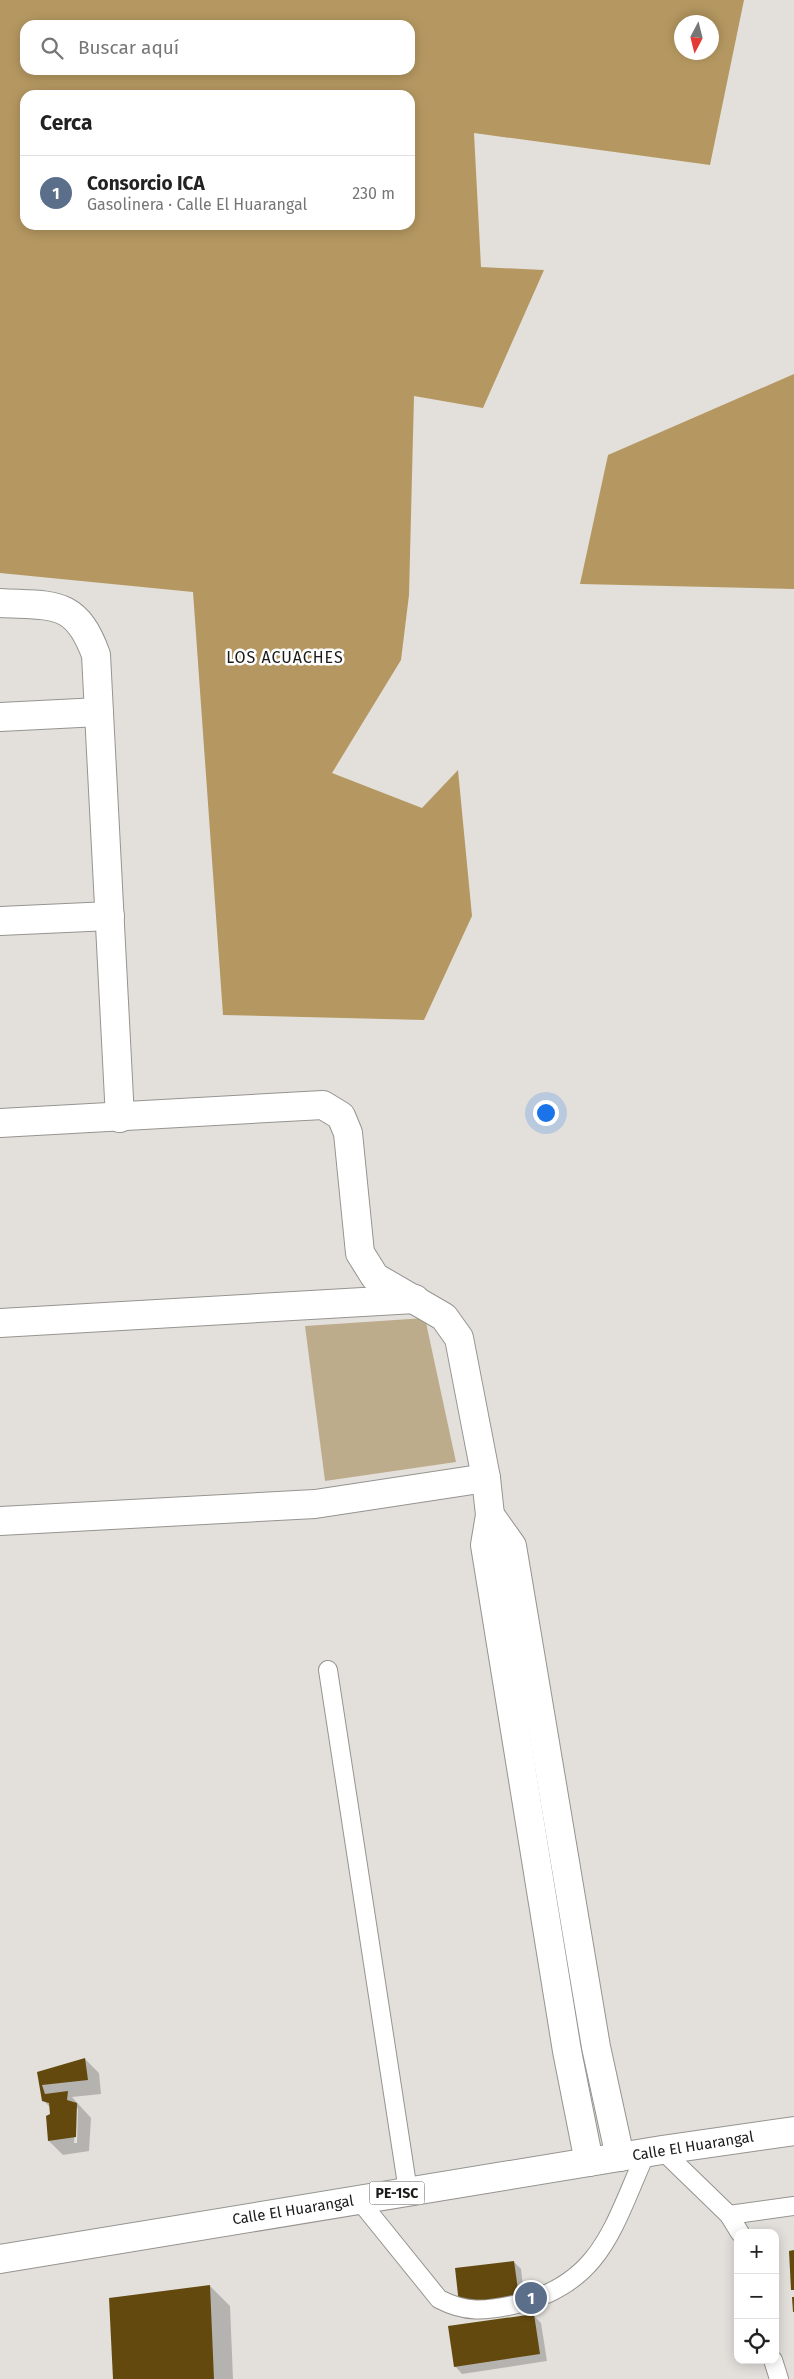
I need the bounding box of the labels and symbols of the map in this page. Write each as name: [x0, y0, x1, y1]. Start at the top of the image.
north arrow: [674, 15, 719, 60]
district label: LOS ACUACHES: [226, 648, 344, 667]
your location: [533, 1100, 559, 1126]
street label: Calle El Huarangal: [631, 2127, 756, 2164]
road number: PE-1SC: [370, 2182, 424, 2204]
street label: Calle El Huarangal: [231, 2191, 356, 2228]
pin: 1: [515, 2279, 547, 2317]

